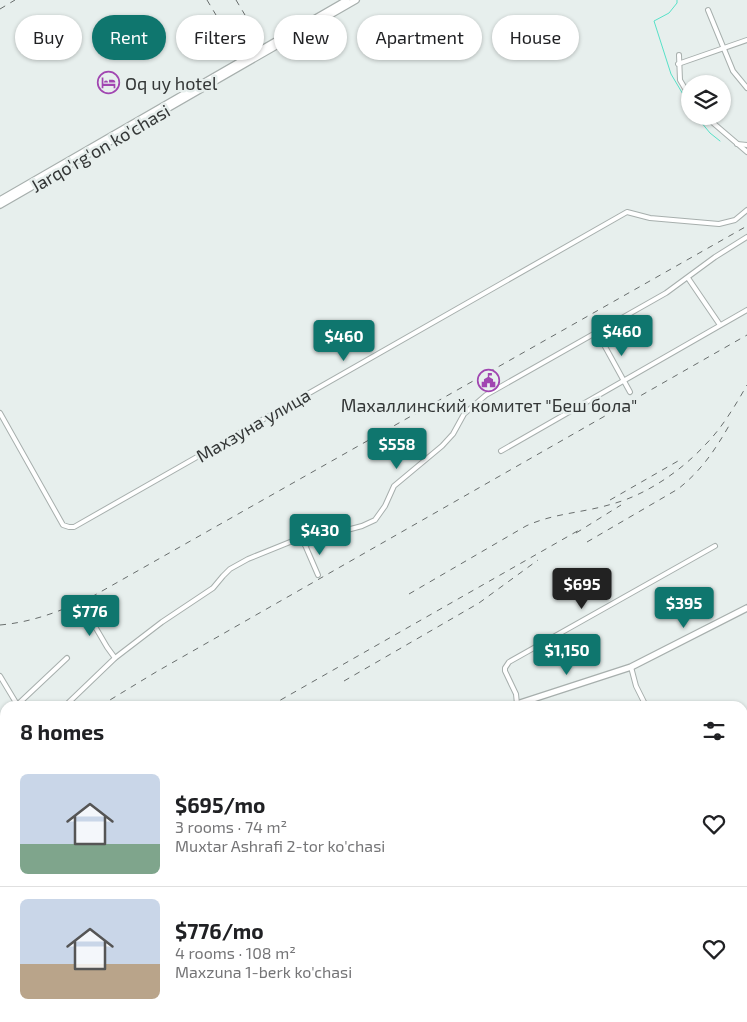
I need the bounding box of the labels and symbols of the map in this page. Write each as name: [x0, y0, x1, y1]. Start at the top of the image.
hotel icon: Oq uy hotel: [97, 71, 121, 95]
place label: Oq uy hotel: [125, 72, 218, 94]
street label: Jarqo'rg'on ko'chasi: [26, 99, 174, 197]
pin: $460: [592, 314, 652, 357]
pin: $460: [314, 320, 374, 362]
public building icon: Махаллинский комитет "Беш бола": [477, 368, 501, 392]
street label: Махзуна улица: [192, 383, 314, 467]
place label: Махаллинский комитет "Беш бола": [341, 394, 637, 416]
pin: $558: [367, 428, 427, 470]
pin: $430: [290, 514, 350, 556]
pin: $695: [552, 568, 612, 610]
pin: $395: [654, 586, 714, 629]
pin: $776: [60, 594, 120, 637]
pin: $1,150: [526, 634, 608, 676]

